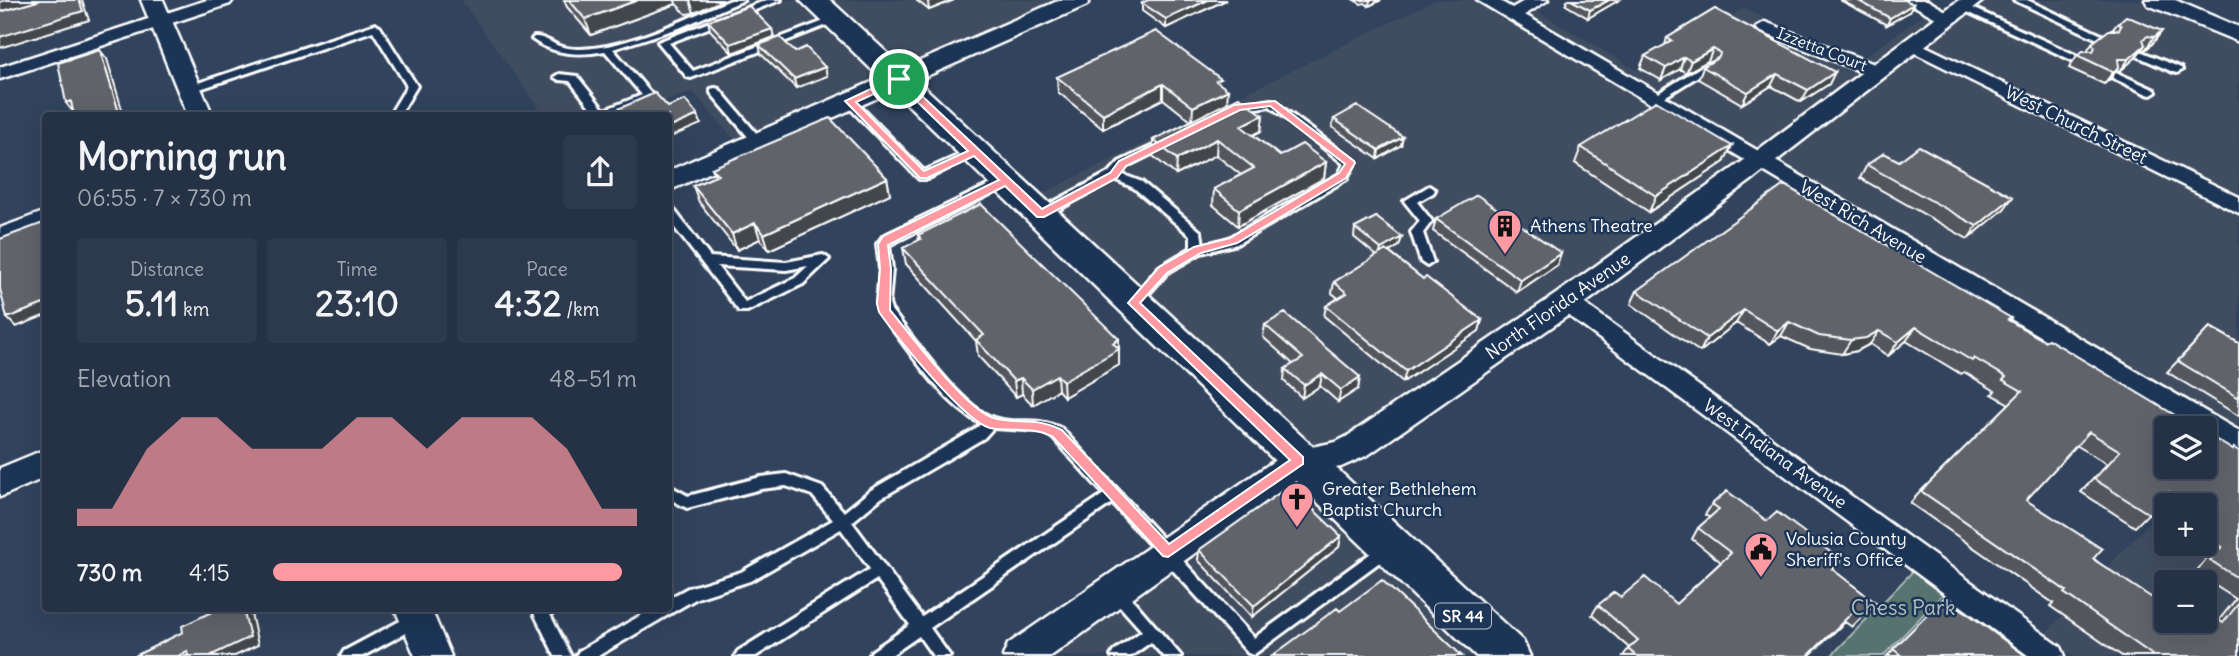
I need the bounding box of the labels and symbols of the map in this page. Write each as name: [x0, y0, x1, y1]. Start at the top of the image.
street label: Izzetta Court: [1774, 23, 1870, 76]
pin: [869, 49, 929, 109]
street label: West Church Street: [2001, 80, 2151, 169]
street label: West Rich Avenue: [1796, 175, 1931, 268]
building icon: Athens Theatre: [1486, 207, 1524, 256]
place label: Athens Theatre: [1530, 214, 1653, 237]
street label: North Florida Avenue: [1481, 247, 1635, 364]
street label: West Indiana Avenue: [1699, 394, 1852, 514]
place label: Greater Bethlehem Baptist Church: [1322, 477, 1477, 521]
church icon: Greater Bethlehem Baptist Church: [1278, 480, 1316, 529]
place label: Volusia County Sheriff's Office: [1786, 527, 1907, 571]
public building icon: Volusia County Sheriff's Office: [1742, 530, 1780, 579]
park label: Chess Park: [1851, 594, 1955, 621]
road number: SR 44: [1435, 604, 1491, 628]

